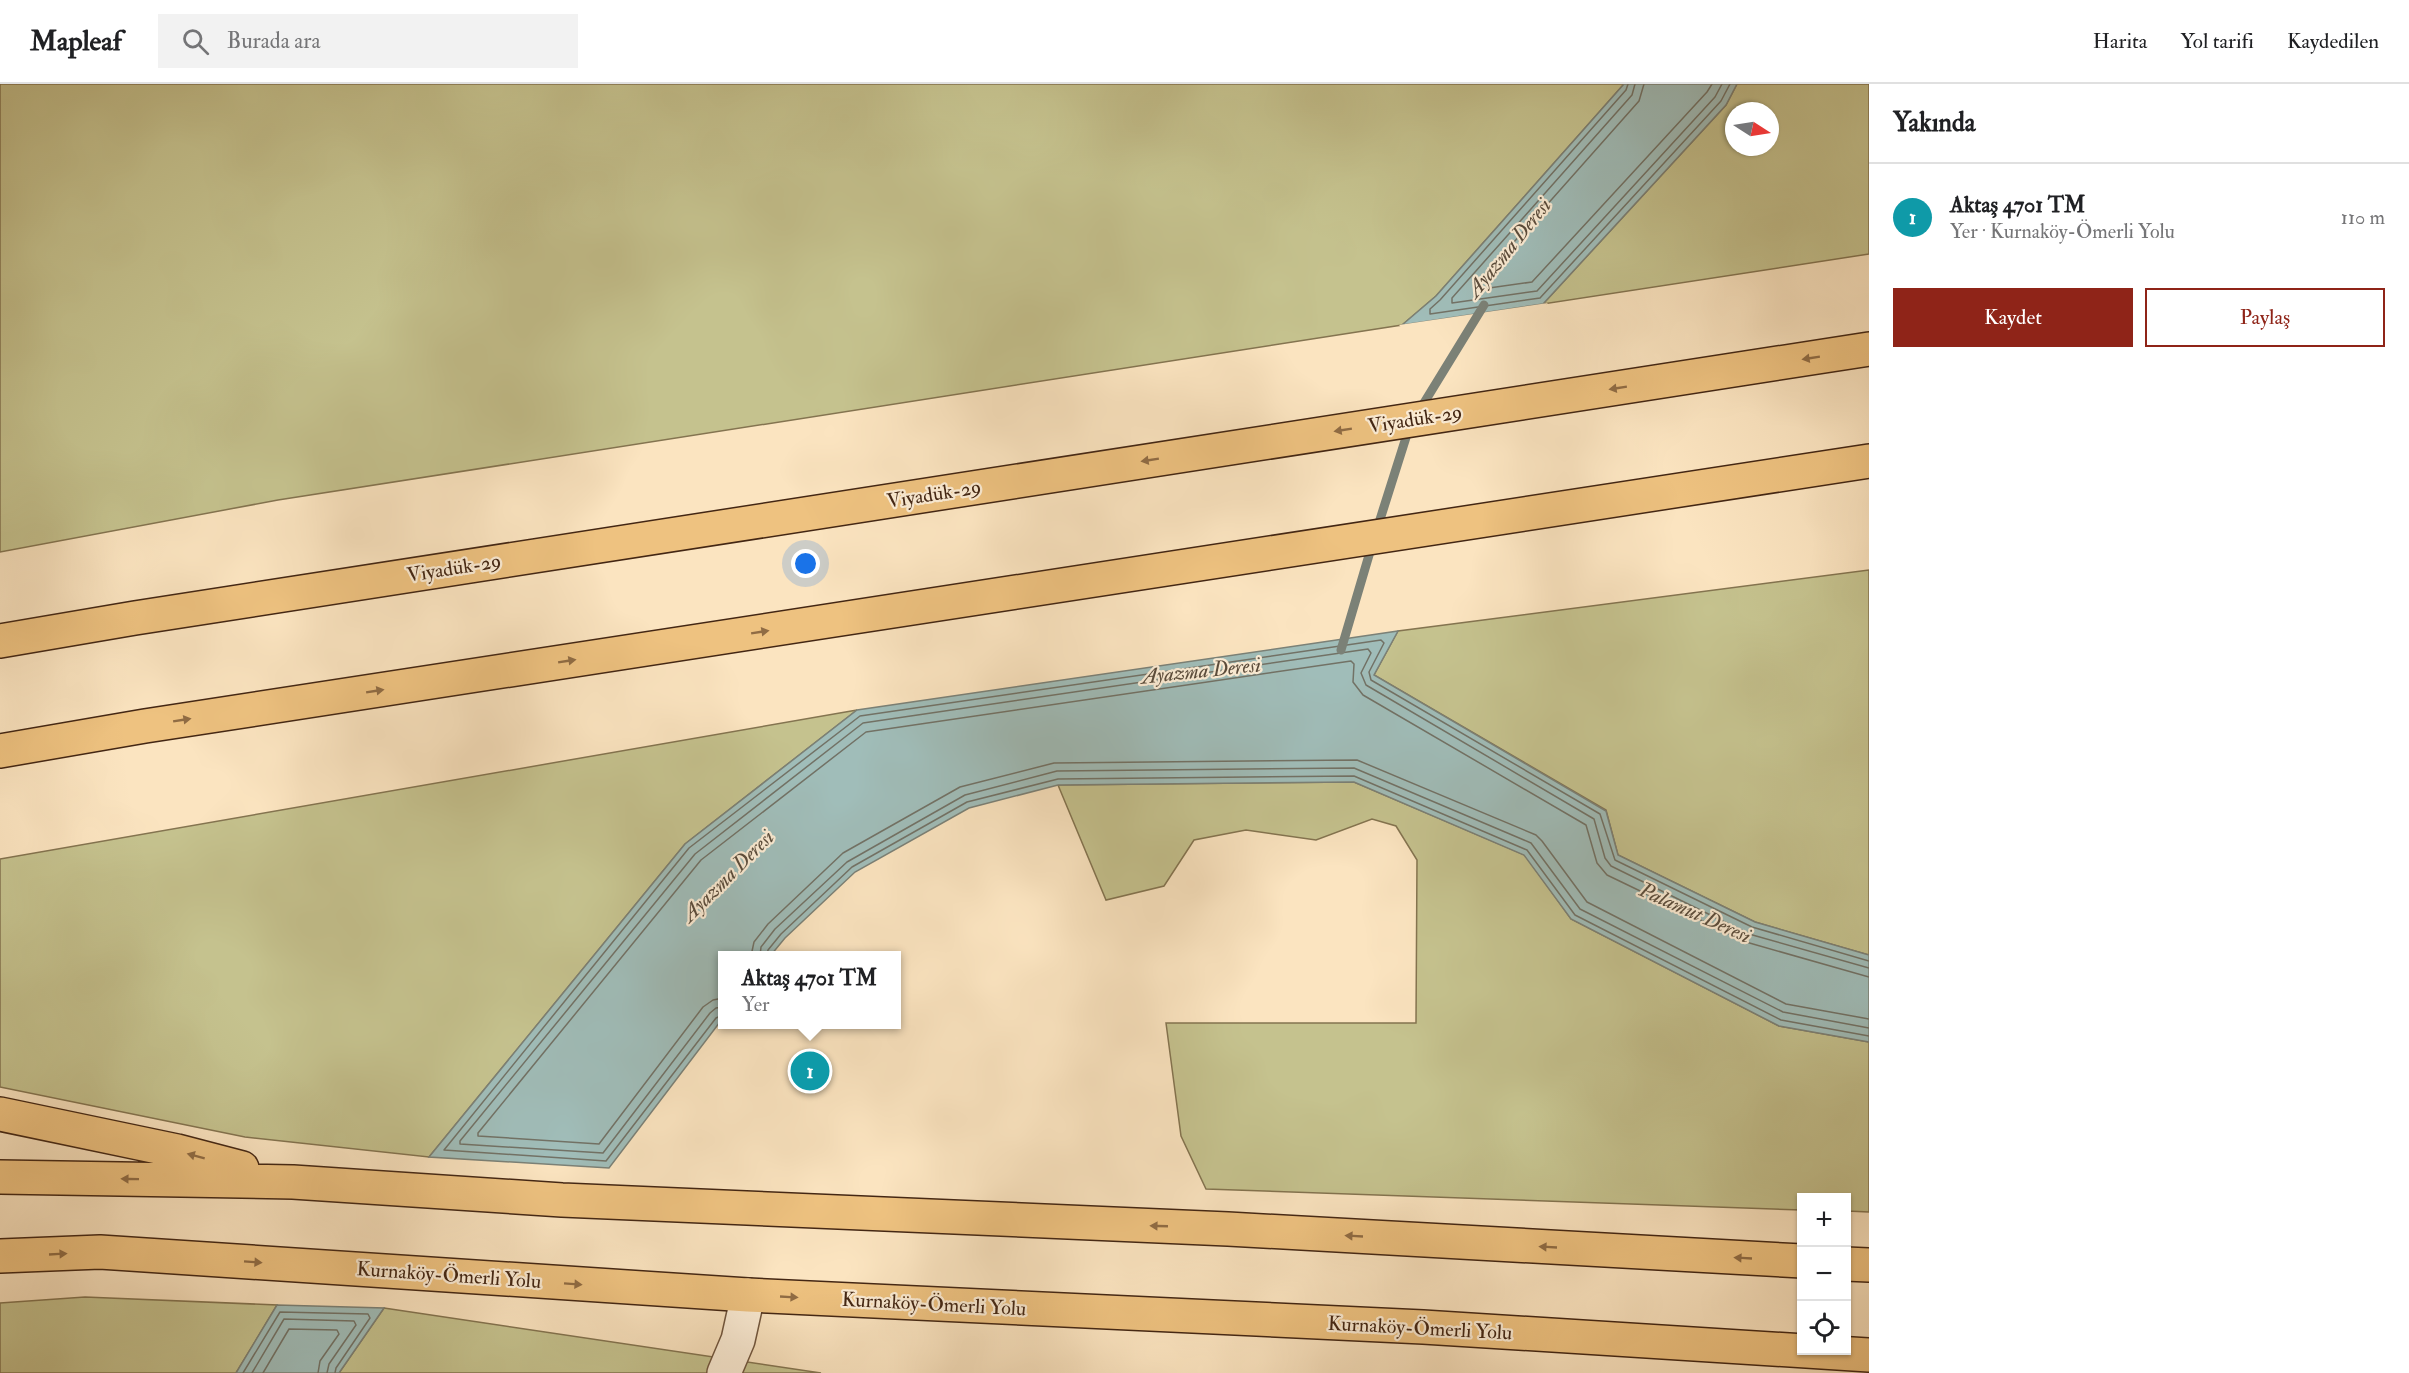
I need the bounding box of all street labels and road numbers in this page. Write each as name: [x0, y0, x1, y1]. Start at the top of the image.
street label: Viyadük-29: [1366, 399, 1464, 439]
street label: Viyadük-29: [885, 474, 983, 514]
street label: Viyadük-29: [405, 548, 503, 588]
street label: Kurnaköy-Ömerli Yolu: [356, 1256, 542, 1294]
street label: Kurnaköy-Ömerli Yolu: [841, 1287, 1027, 1321]
street label: Kurnaköy-Ömerli Yolu: [1327, 1311, 1513, 1345]

